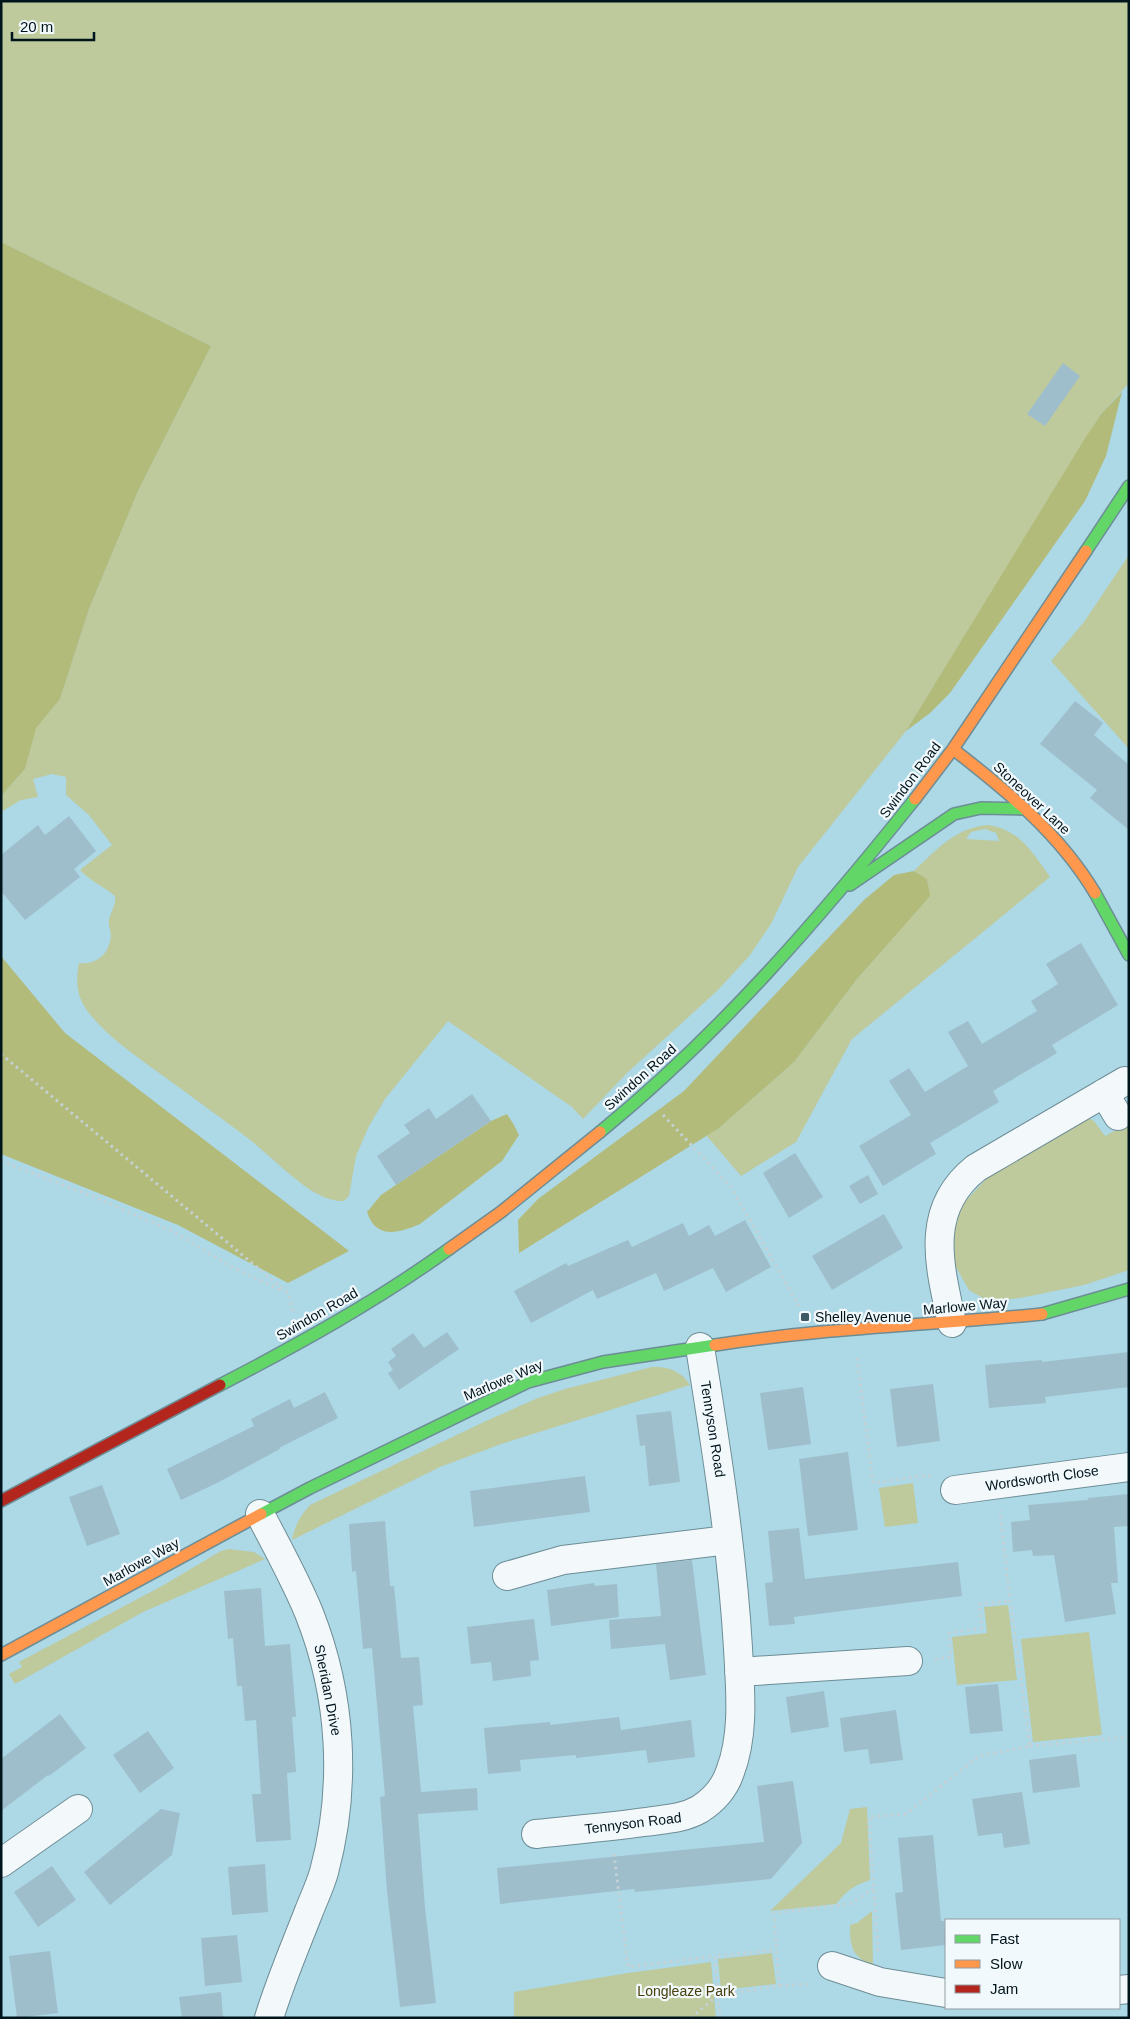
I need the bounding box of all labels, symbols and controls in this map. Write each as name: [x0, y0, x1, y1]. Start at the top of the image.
scale bar: [12, 10, 95, 42]
text: 20 m: [20, 18, 53, 35]
street label: Swindon Road: [876, 739, 944, 821]
street label: Stoneover Lane: [990, 758, 1074, 838]
street label: Swindon Road: [601, 1041, 679, 1113]
street label: Swindon Road: [274, 1284, 360, 1344]
street label: Marlowe Way: [922, 1294, 1008, 1318]
place label: Shelley Avenue: [815, 1309, 911, 1325]
marker: Shelley Avenue: [799, 1311, 811, 1323]
street label: Marlowe Way: [461, 1356, 545, 1404]
street label: Tennyson Road: [697, 1380, 729, 1478]
street label: Wordsworth Close: [984, 1462, 1100, 1494]
street label: Marlowe Way: [100, 1535, 182, 1589]
street label: Sheridan Drive: [311, 1643, 345, 1737]
street label: Tennyson Road: [584, 1809, 682, 1837]
legend: [945, 1919, 1120, 2009]
text: Fast: [990, 1930, 1020, 1947]
text: Slow: [990, 1955, 1023, 1972]
text: Jam: [990, 1980, 1018, 1997]
park label: Longleaze Park: [637, 1983, 736, 1999]

